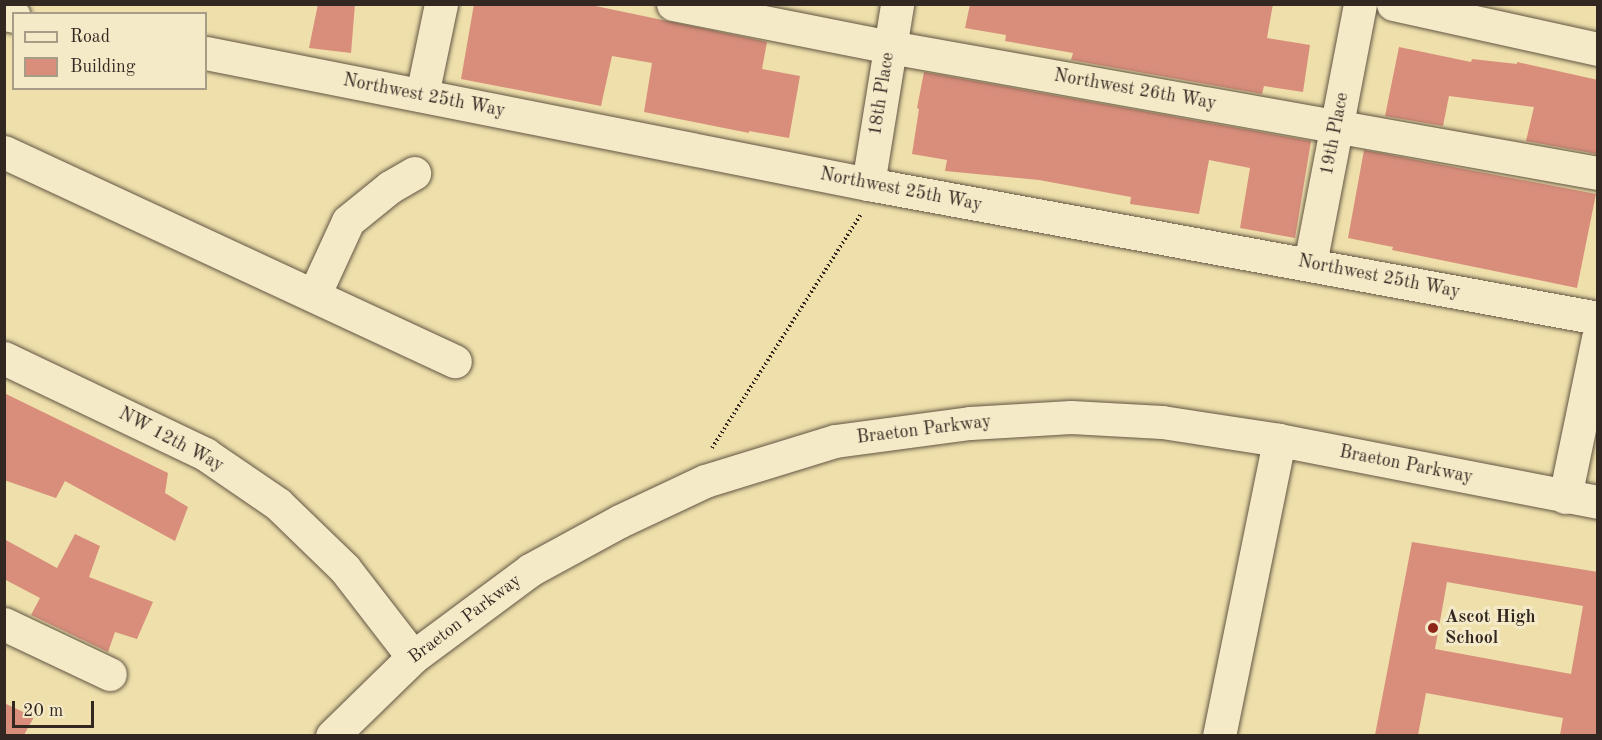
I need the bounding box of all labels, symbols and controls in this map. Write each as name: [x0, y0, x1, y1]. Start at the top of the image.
legend: [12, 12, 207, 90]
text: Road: [70, 28, 110, 46]
street label: 18th Place: [865, 51, 899, 137]
text: Building: [70, 58, 135, 76]
street label: Northwest 26th Way: [1052, 65, 1218, 115]
street label: Northwest 25th Way: [341, 70, 507, 122]
street label: 19th Place: [1316, 91, 1354, 177]
street label: Northwest 25th Way: [818, 164, 984, 216]
street label: Northwest 25th Way: [1296, 251, 1462, 303]
street label: NW 12th Way: [115, 403, 227, 477]
street label: Braeton Parkway: [855, 411, 993, 449]
street label: Braeton Parkway: [1337, 441, 1475, 489]
street label: Braeton Parkway: [404, 570, 526, 668]
place label: Ascot High School: [1445, 607, 1536, 650]
marker: Ascot High School: [1426, 621, 1440, 635]
scale bar: [15, 689, 98, 727]
text: 20 m: [23, 702, 63, 720]

